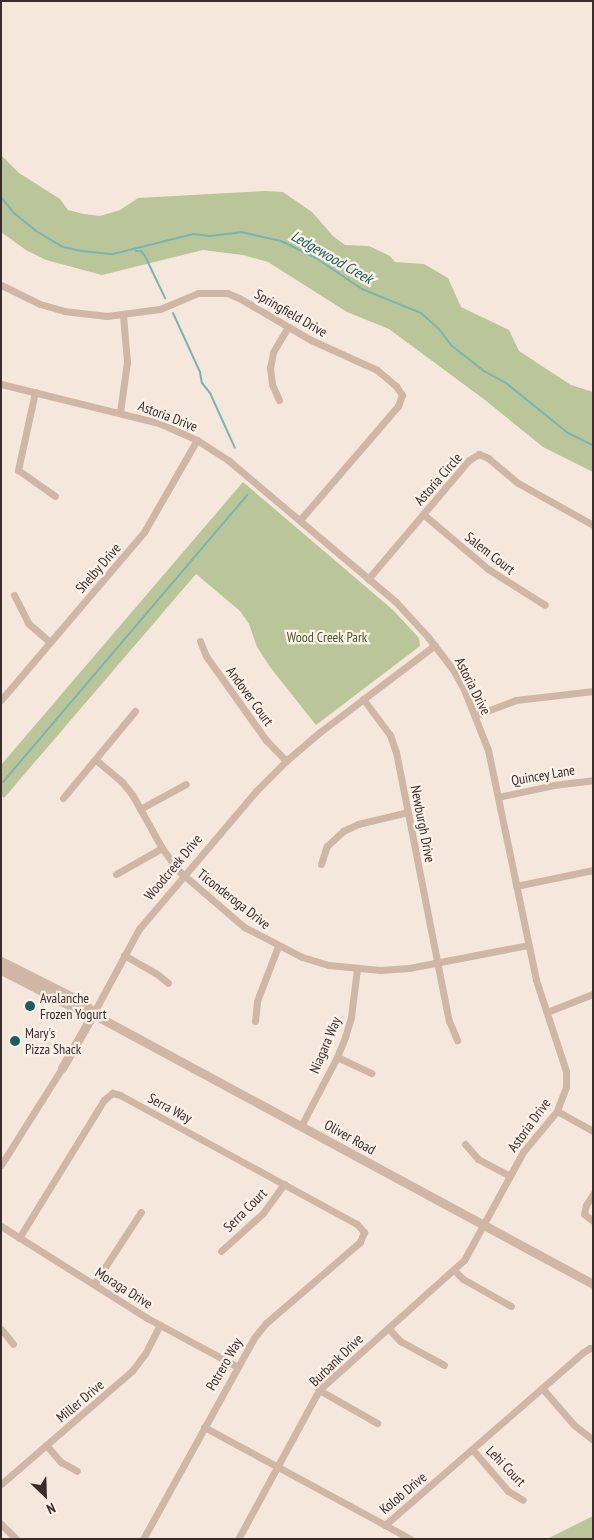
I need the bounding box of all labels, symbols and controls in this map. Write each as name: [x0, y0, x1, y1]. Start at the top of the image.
water label: Ledgewood Creek: [288, 226, 376, 288]
street label: Springfield Drive: [252, 286, 330, 340]
street label: Astoria Drive: [136, 397, 200, 435]
street label: Astoria Circle: [411, 449, 465, 509]
street label: Salem Court: [462, 528, 518, 578]
street label: Shelby Drive: [72, 540, 124, 596]
park label: Wood Creek Park: [287, 629, 367, 645]
street label: Astoria Drive: [451, 655, 495, 717]
street label: Andover Court: [223, 663, 277, 729]
street label: Quincey Lane: [510, 761, 576, 789]
street label: Newburgh Drive: [407, 784, 439, 864]
street label: Woodcreek Drive: [140, 831, 206, 903]
street label: Ticonderoga Drive: [194, 865, 274, 933]
place label: Avalanche Frozen Yogurt: [40, 990, 107, 1022]
marker: Avalanche Frozen Yogurt: [24, 1000, 36, 1012]
street label: Niagara Way: [306, 1014, 344, 1076]
place label: Mary's Pizza Shack: [25, 1025, 81, 1058]
marker: Mary's Pizza Shack: [9, 1035, 21, 1047]
street label: Serra Way: [145, 1089, 195, 1127]
street label: Astoria Drive: [504, 1095, 554, 1155]
street label: Oliver Road: [321, 1116, 379, 1158]
street label: Serra Court: [220, 1185, 270, 1235]
street label: Moraga Drive: [92, 1264, 156, 1312]
street label: Burbank Drive: [306, 1330, 366, 1390]
street label: Potrero Way: [202, 1335, 246, 1393]
street label: Miller Drive: [53, 1376, 107, 1426]
street label: Lehi Court: [483, 1442, 529, 1490]
street label: Kolob Drive: [376, 1469, 430, 1517]
north arrow: [20, 1470, 70, 1520]
text: N: [44, 1499, 58, 1518]

